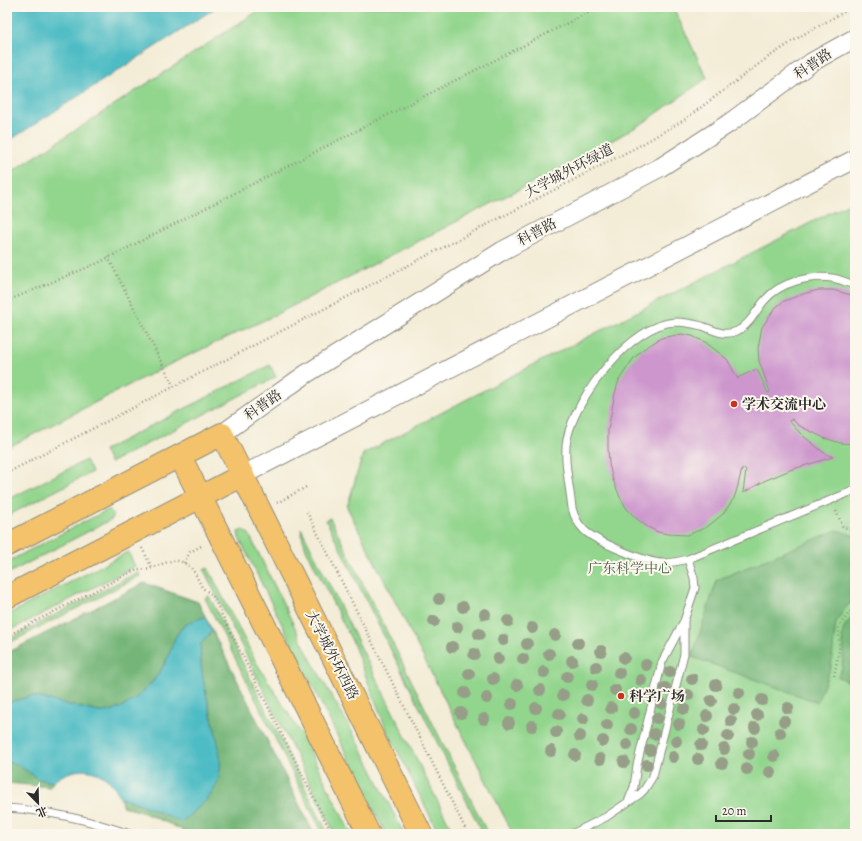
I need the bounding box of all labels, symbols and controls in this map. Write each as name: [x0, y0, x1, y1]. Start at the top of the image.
street label: 科普路: [790, 44, 836, 84]
street label: 大学城外环绿道: [521, 140, 617, 202]
street label: 科普路: [514, 214, 560, 250]
street label: 科普路: [240, 385, 286, 425]
place label: 学术交流中心: [742, 395, 826, 414]
marker: 学术交流中心: [729, 399, 739, 409]
park label: 广东科学中心: [588, 559, 672, 578]
street label: 大学城外环西路: [301, 607, 363, 703]
place label: 科学广场: [629, 687, 685, 706]
marker: 科学广场: [616, 691, 626, 701]
north arrow: [18, 783, 58, 823]
scale bar: [716, 797, 771, 823]
text: 北: [34, 803, 50, 821]
text: 20 m: [722, 803, 746, 819]

